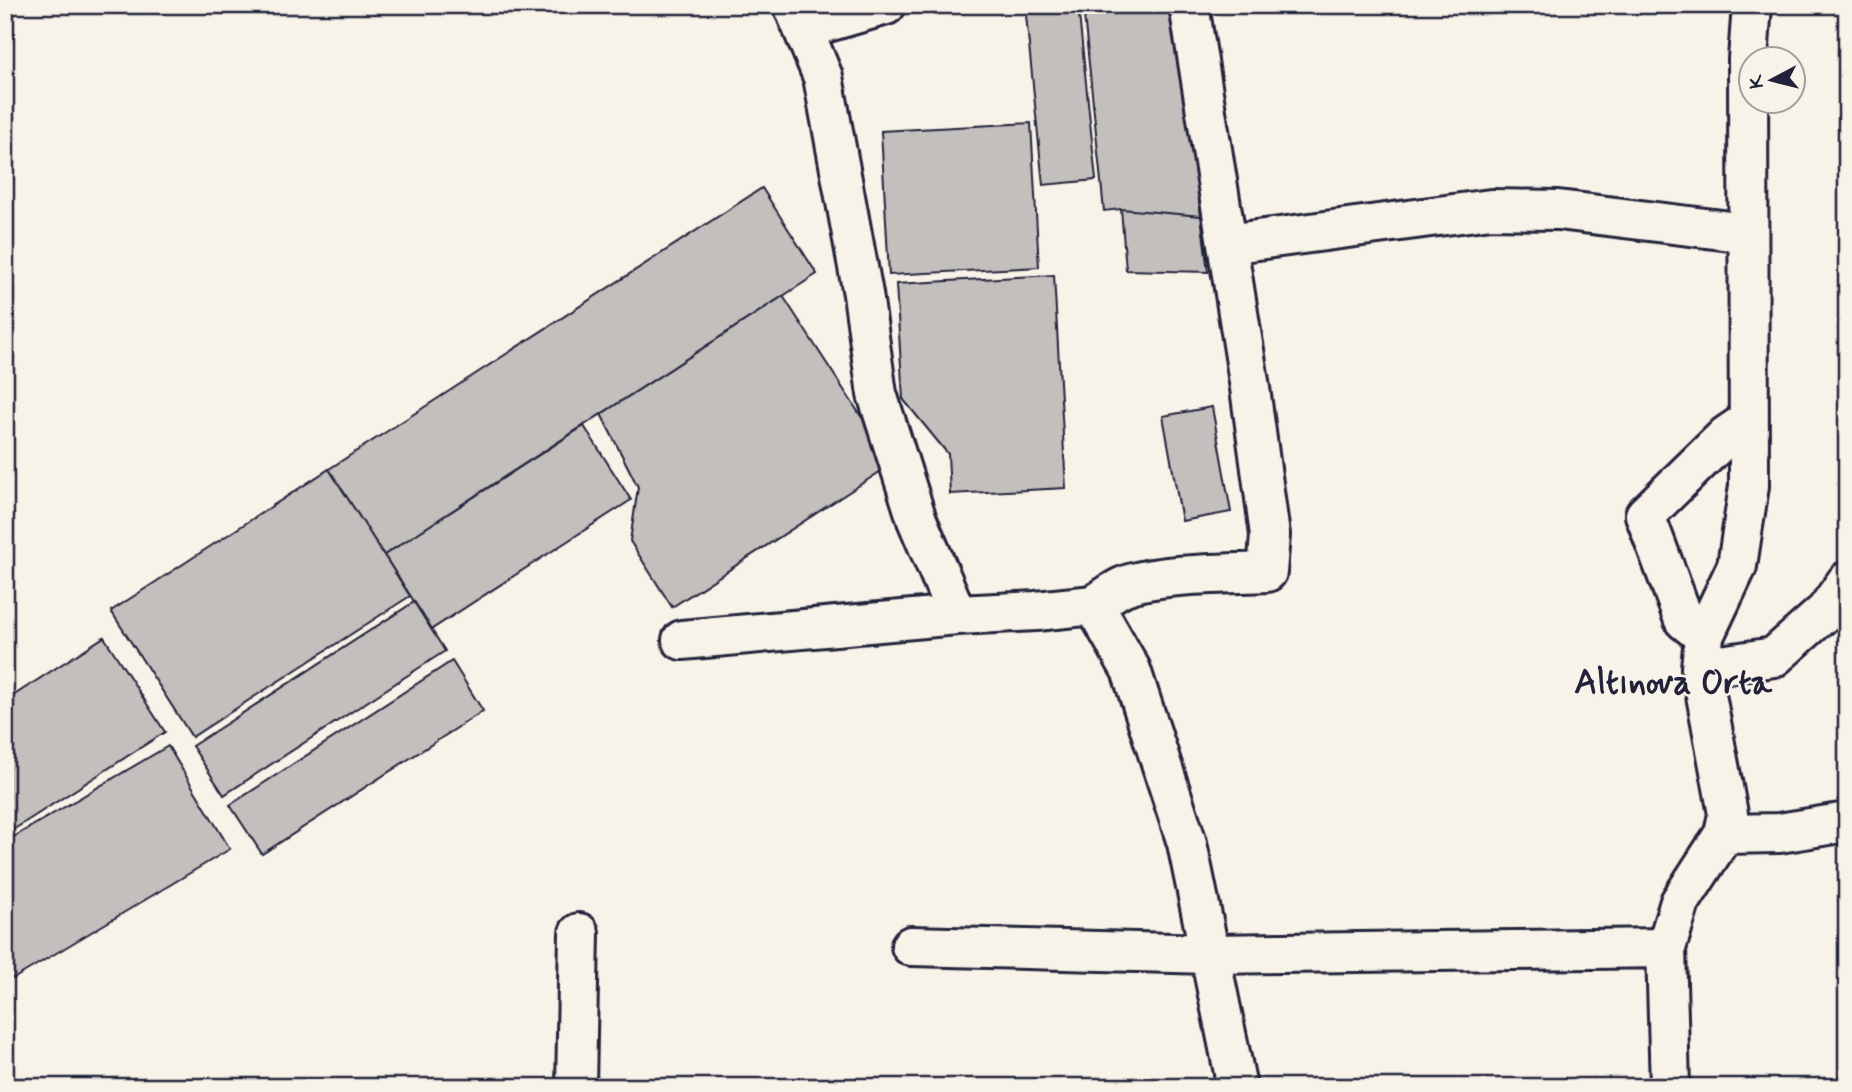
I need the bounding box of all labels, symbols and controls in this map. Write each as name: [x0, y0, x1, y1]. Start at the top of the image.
north arrow: [1736, 46, 1806, 116]
text: K: [1743, 73, 1770, 90]
district label: Altınova Orta: [1574, 660, 1773, 706]

